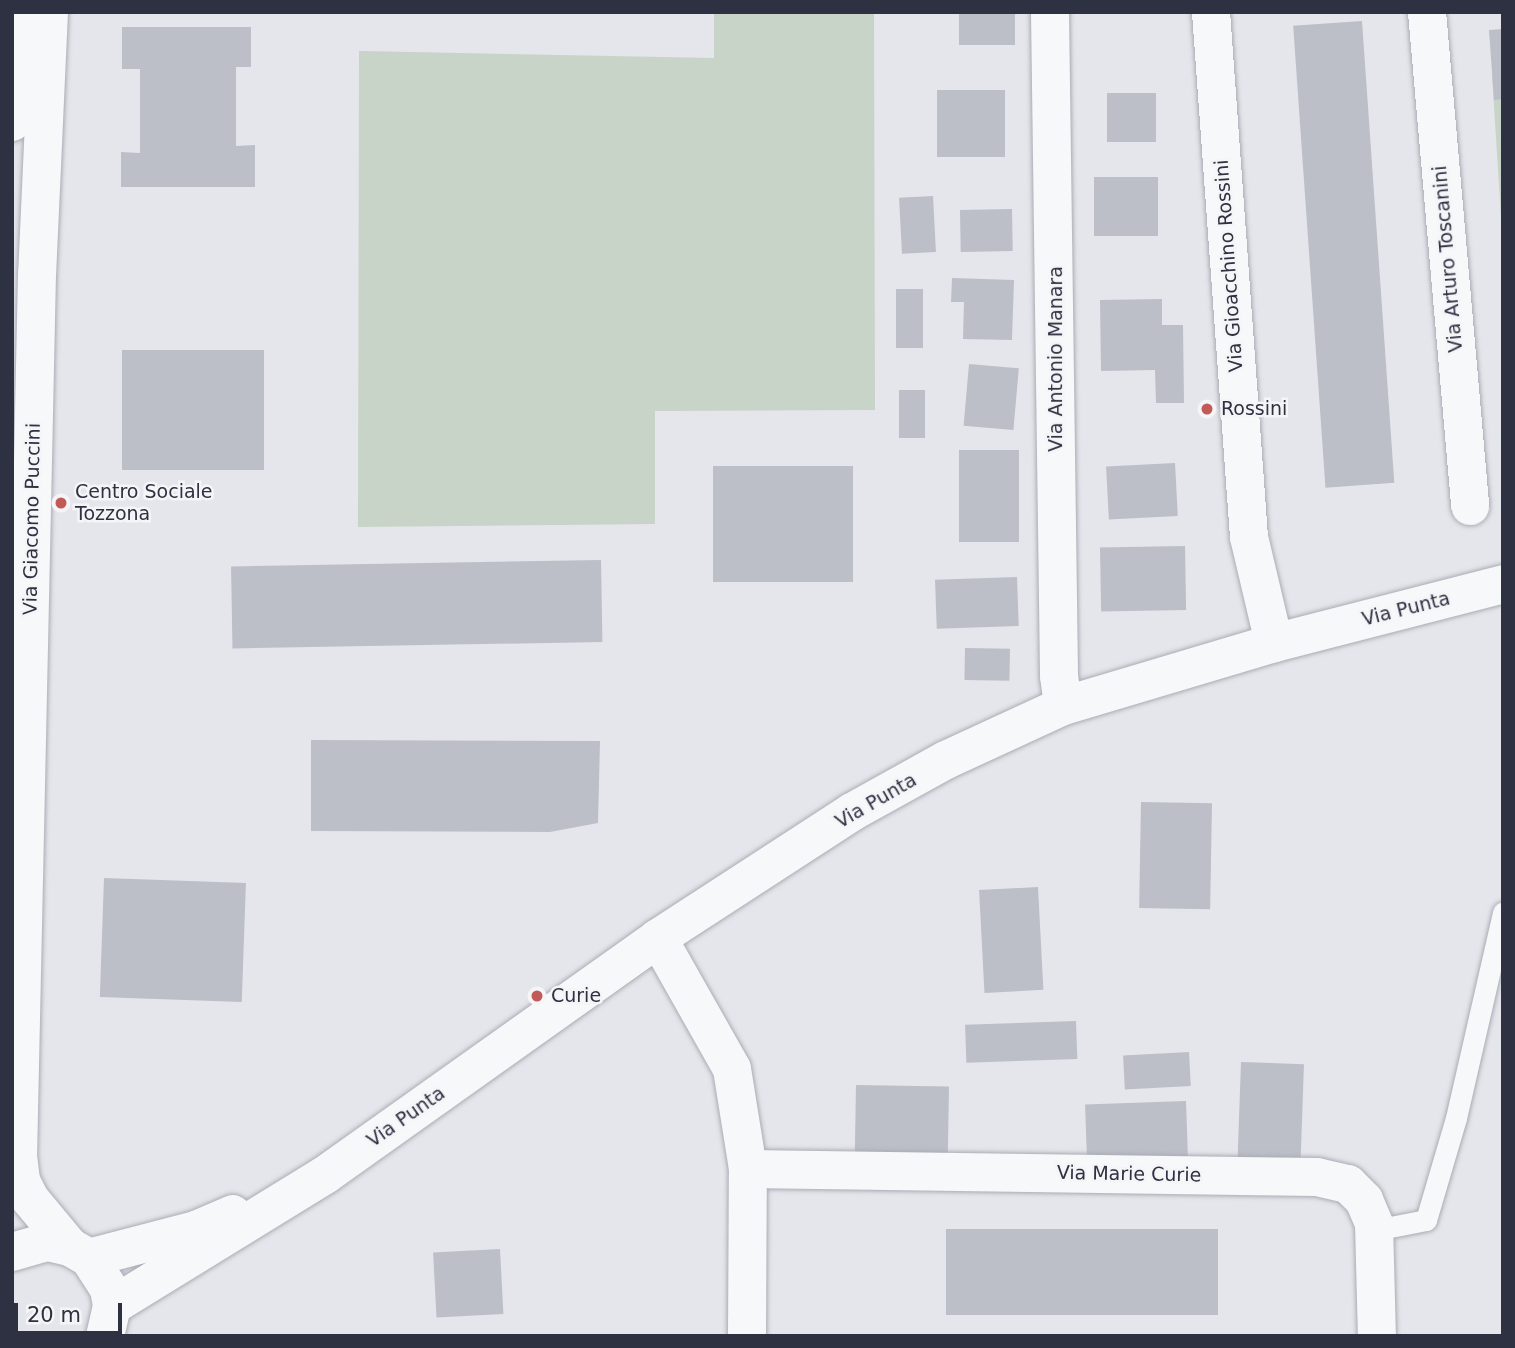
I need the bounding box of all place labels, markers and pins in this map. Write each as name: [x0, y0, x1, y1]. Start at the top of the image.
place label: Rossini: [1221, 398, 1287, 420]
marker: Rossini: [1199, 401, 1215, 417]
place label: Centro Sociale Tozzona: [75, 481, 213, 525]
marker: Centro Sociale Tozzona: [53, 495, 69, 511]
place label: Curie: [551, 985, 601, 1007]
marker: Curie: [529, 988, 545, 1004]

